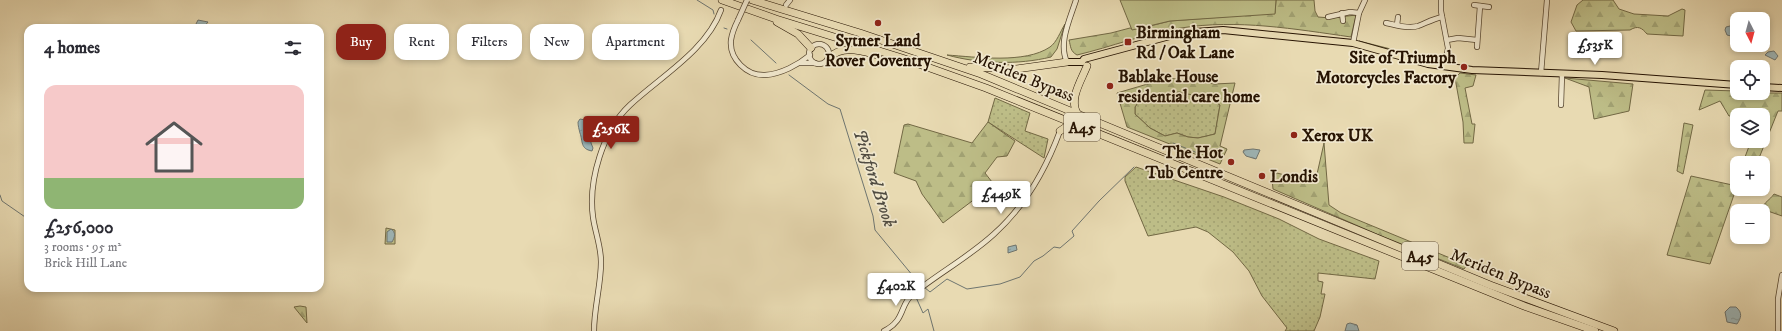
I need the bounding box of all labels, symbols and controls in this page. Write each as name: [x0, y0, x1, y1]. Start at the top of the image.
north arrow: [1730, 12, 1770, 52]
map controls: [1730, 12, 1770, 244]
marker: Sytner Land Rover Coventry: [873, 18, 883, 28]
place label: Birmingham Rd / Oak Lane: [1136, 22, 1234, 64]
chip: Buy: [336, 24, 386, 60]
chip: Rent: [394, 24, 449, 60]
chip: Filters: [457, 24, 522, 60]
chip: New: [530, 24, 584, 60]
chip: Apartment: [592, 24, 679, 60]
place label: Sytner Land Rover Coventry: [825, 30, 932, 72]
pin: £535K: [1567, 32, 1623, 66]
text: 4 homes: [44, 37, 100, 59]
icon: filters: [282, 37, 304, 59]
marker: Birmingham Rd / Oak Lane: [1123, 37, 1133, 47]
text: £535K: [1577, 37, 1613, 53]
street label: Meriden Bypass: [970, 47, 1078, 107]
place label: Site of Triumph Motorcycles Factory: [1316, 47, 1457, 89]
button: locate: [1730, 60, 1770, 100]
marker: Site of Triumph Motorcycles Factory: [1459, 62, 1469, 72]
place label: Bablake House residential care home: [1118, 66, 1260, 108]
marker: Bablake House residential care home: [1105, 81, 1115, 91]
button: layers: [1730, 108, 1770, 148]
icon: home: [138, 111, 210, 183]
road number: A45: [1064, 113, 1100, 141]
pin: £256K: [583, 116, 639, 150]
text: £256K: [592, 121, 630, 137]
place label: Xerox UK: [1302, 125, 1374, 147]
water label: Pickford Brook: [848, 127, 900, 230]
marker: Xerox UK: [1289, 130, 1299, 140]
place label: The Hot Tub Centre: [1145, 142, 1224, 184]
button: +: [1730, 156, 1770, 196]
marker: The Hot Tub Centre: [1226, 157, 1236, 167]
place label: Londis: [1270, 166, 1318, 188]
marker: Londis: [1257, 171, 1267, 181]
pin: £449K: [973, 181, 1029, 215]
text: £449K: [981, 186, 1021, 202]
button: −: [1730, 204, 1770, 244]
text: £256,000: [44, 217, 113, 239]
text: 3 rooms · 95 m²: [44, 239, 121, 255]
road number: A45: [1402, 242, 1438, 270]
street label: Meriden Bypass: [1447, 244, 1555, 304]
text: Brick Hill Lane: [44, 255, 127, 271]
pin: £402K: [868, 273, 924, 307]
text: £402K: [877, 278, 916, 294]

